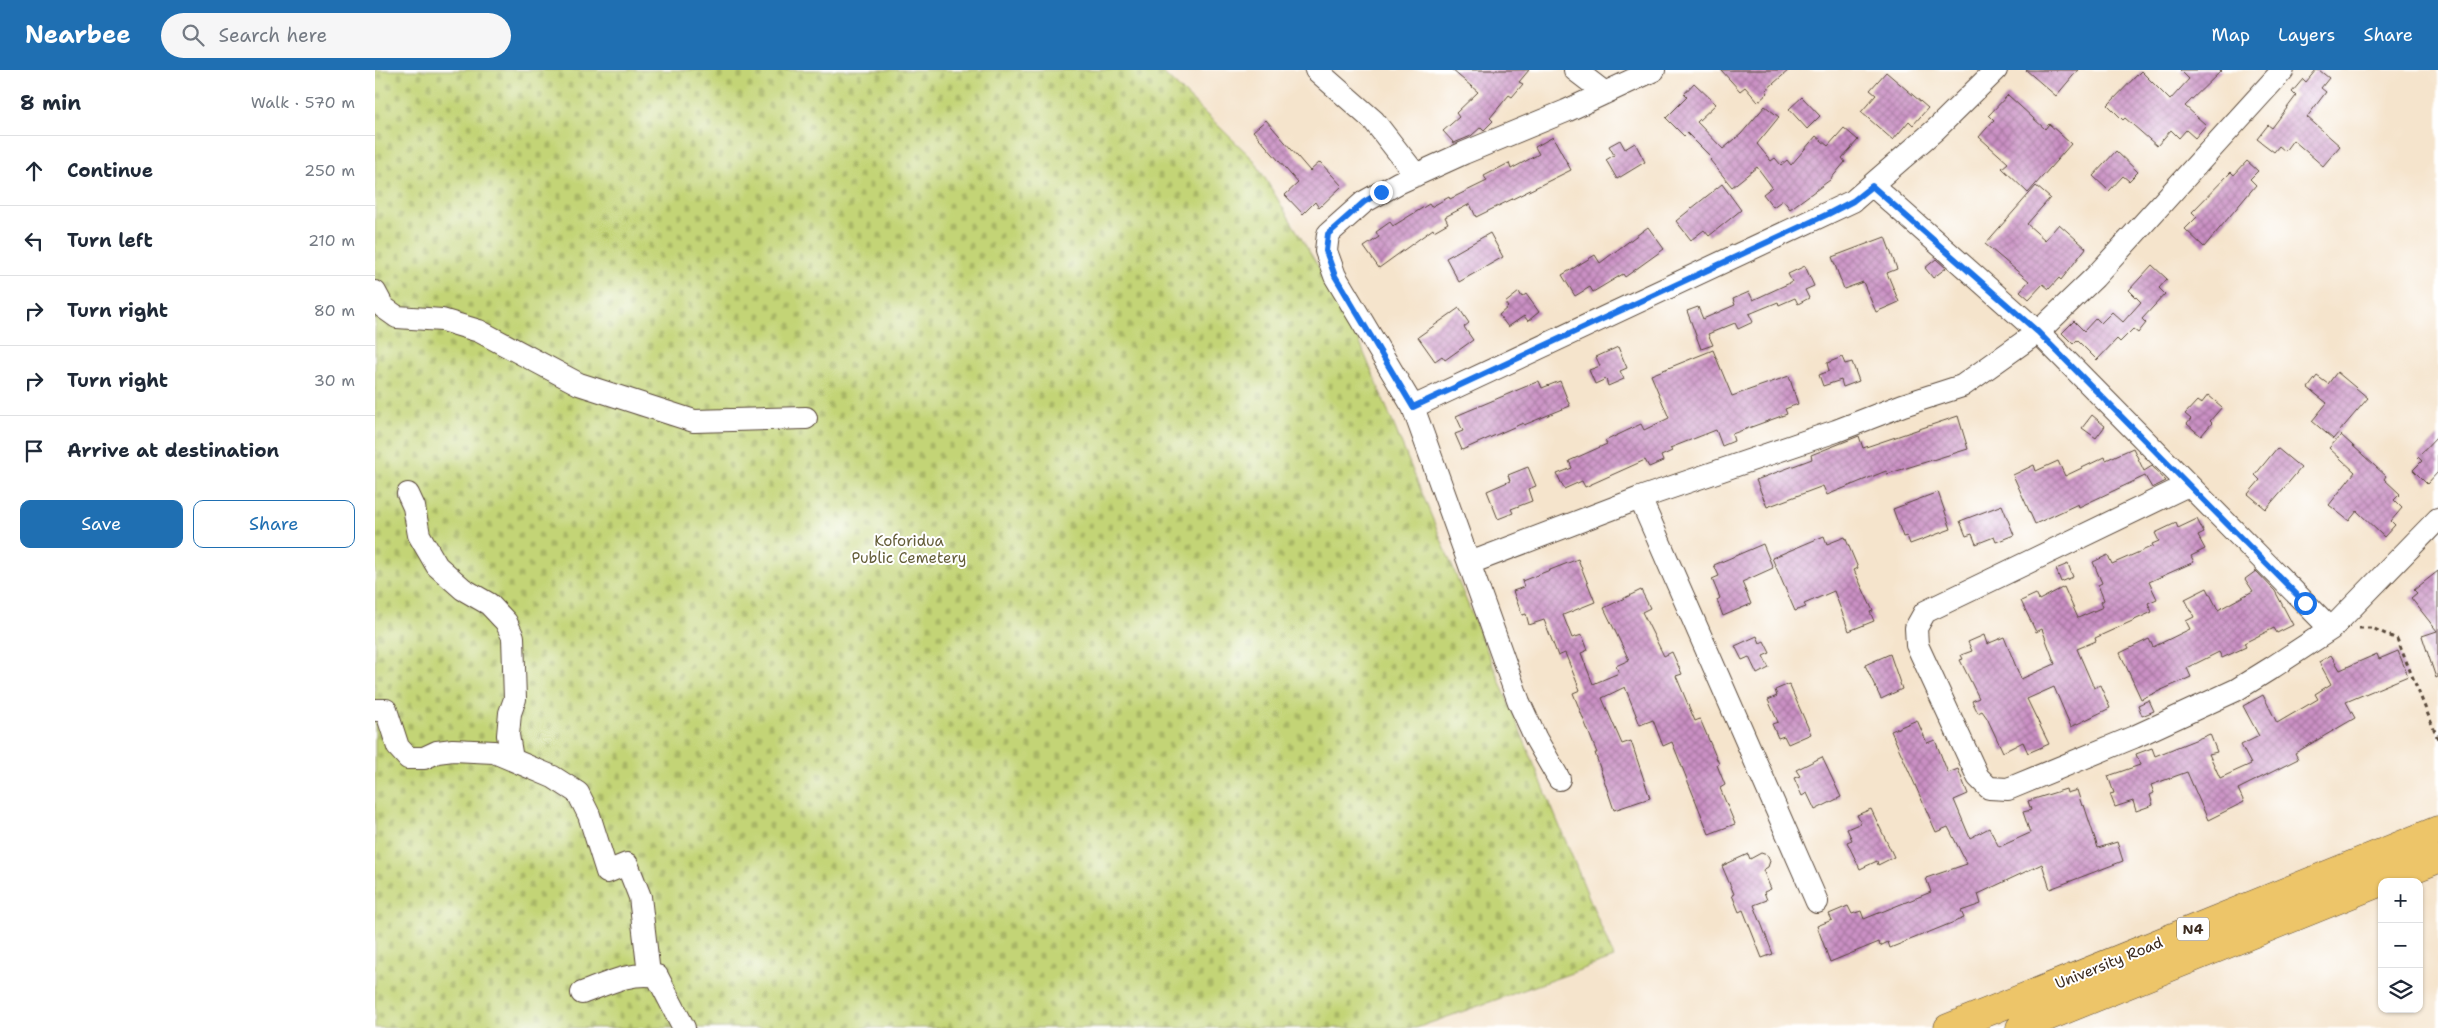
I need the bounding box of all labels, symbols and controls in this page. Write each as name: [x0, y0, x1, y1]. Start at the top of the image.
search box: [161, 13, 511, 58]
text: Nearbee: [25, 19, 131, 51]
icon: search: [179, 21, 207, 49]
text: Search here: [219, 23, 327, 48]
text: Map: [2212, 23, 2250, 47]
text: Layers: [2278, 23, 2335, 47]
text: Share: [2363, 23, 2413, 47]
text: 8 min: [20, 89, 81, 117]
text: Walk · 570 m: [251, 92, 355, 113]
icon: ahead: [20, 157, 48, 185]
text: Continue: [67, 158, 153, 183]
text: 250 m: [304, 160, 355, 181]
route end: [1370, 181, 1393, 204]
icon: left: [20, 227, 48, 255]
text: Turn left: [67, 228, 153, 253]
text: 210 m: [308, 230, 355, 251]
icon: right: [20, 297, 48, 325]
text: Turn right: [67, 298, 168, 323]
text: 80 m: [314, 300, 355, 321]
icon: right: [20, 367, 48, 395]
text: Turn right: [67, 368, 168, 393]
text: 30 m: [314, 370, 355, 391]
icon: arrive: [20, 437, 48, 465]
text: Arrive at destination: [67, 438, 279, 463]
button: Save: [20, 500, 183, 548]
button: Share: [193, 500, 355, 548]
park label: Koforidua Public Cemetery: [852, 531, 966, 568]
route start: [2294, 592, 2317, 615]
map controls: [2378, 878, 2423, 1013]
button: +: [2378, 878, 2423, 923]
road number: N4: [2177, 918, 2209, 941]
button: −: [2378, 923, 2423, 968]
street label: University Road: [2052, 932, 2166, 994]
button: layers: [2378, 968, 2423, 1013]

